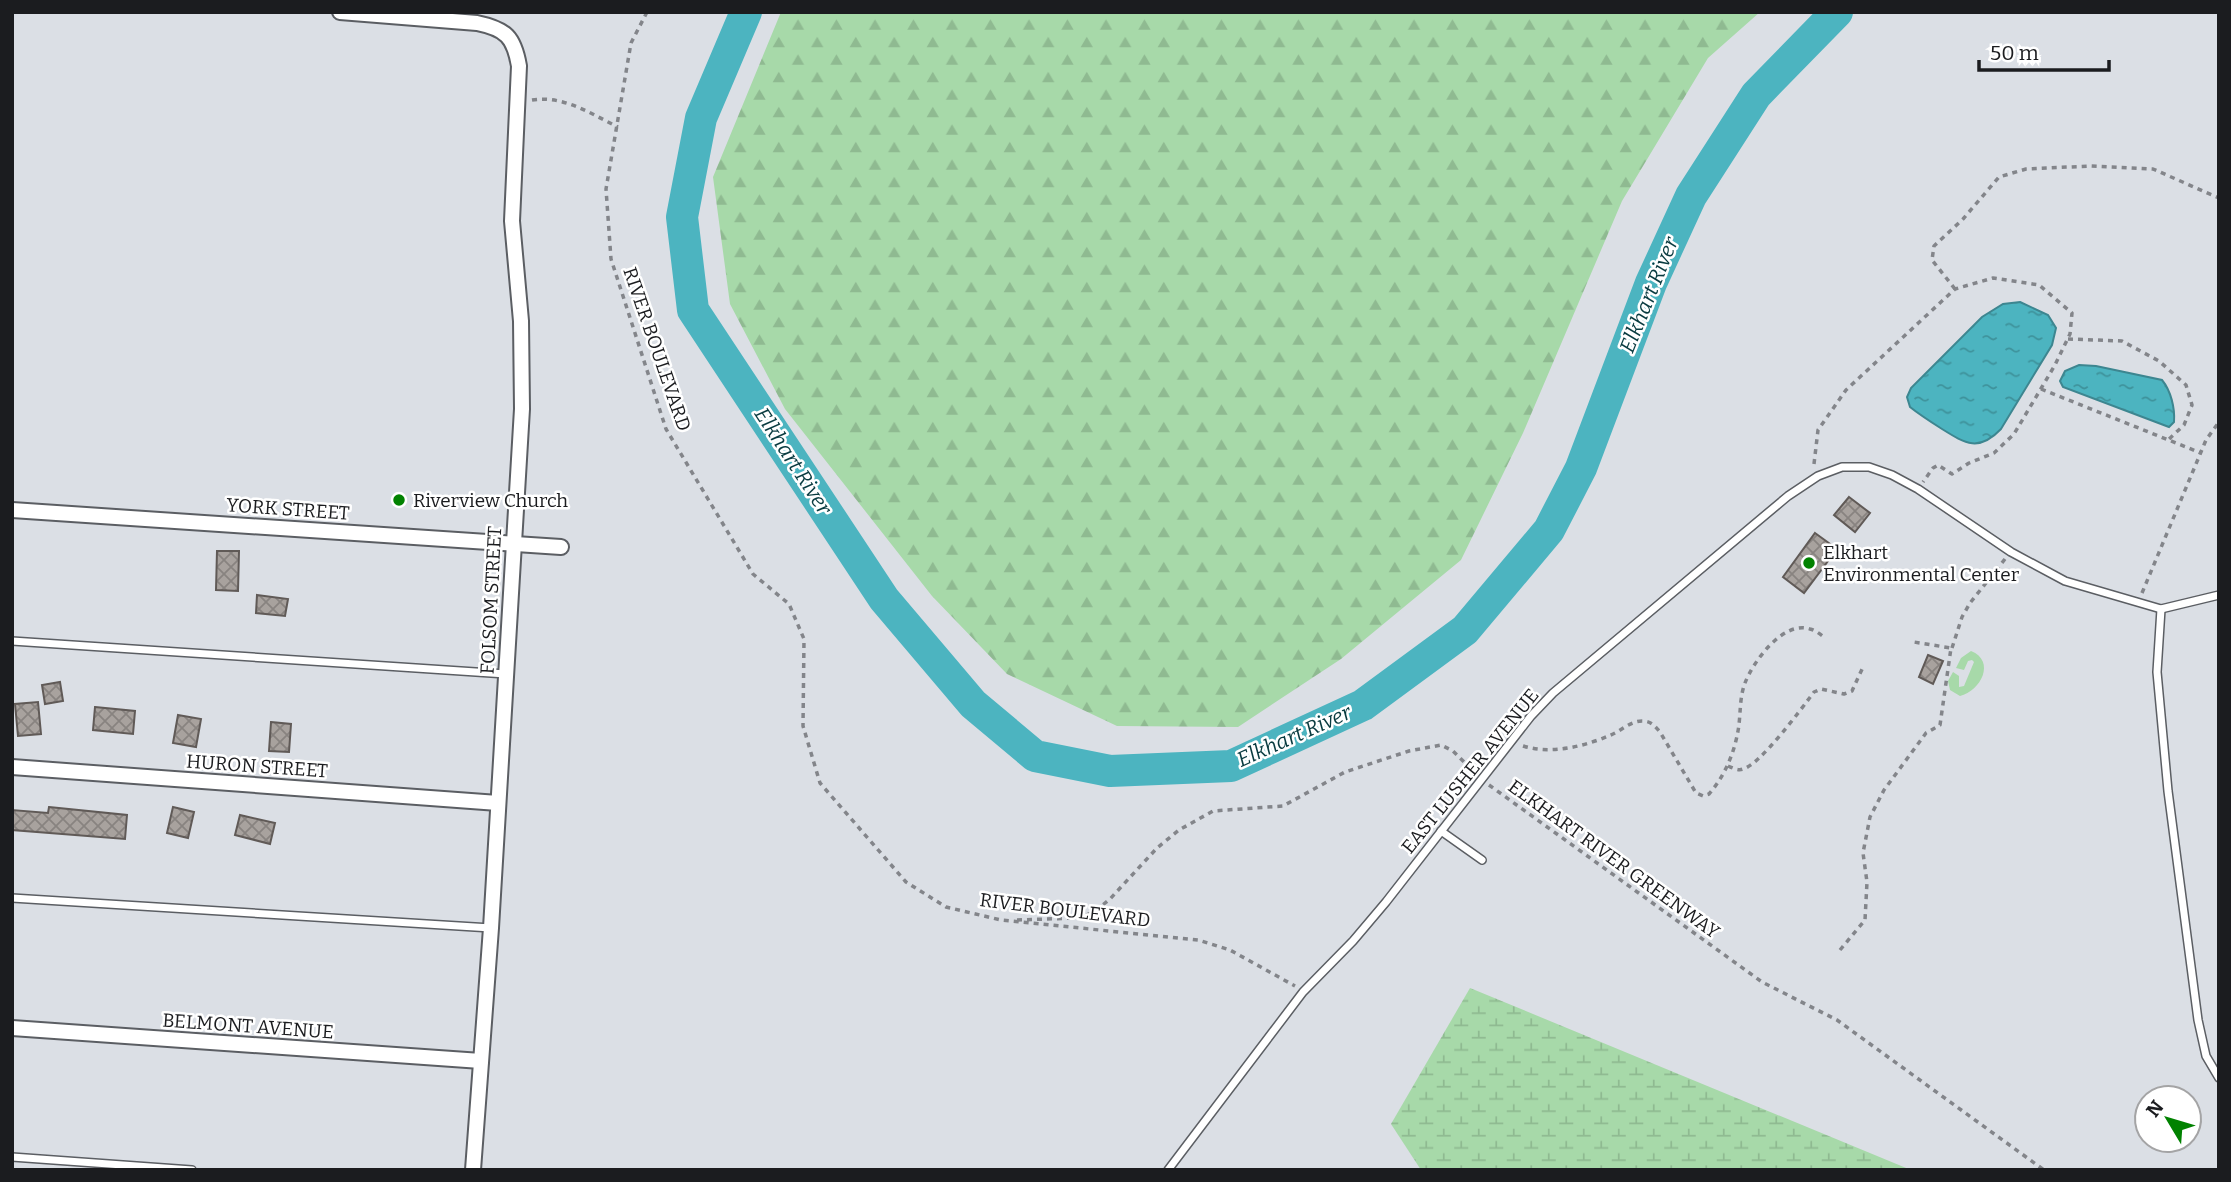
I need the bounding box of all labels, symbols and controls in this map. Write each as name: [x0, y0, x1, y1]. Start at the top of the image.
scale bar: [1979, 28, 2108, 72]
text: 50 m: [1990, 40, 2039, 66]
water label: Elkhart River: [1614, 232, 1685, 357]
street label: RIVER BOULEVARD: [618, 264, 696, 434]
water label: Elkhart River: [749, 403, 838, 521]
place label: Riverview Church: [413, 489, 568, 512]
marker: Riverview Church: [391, 492, 407, 508]
street label: YORK STREET: [226, 493, 350, 525]
street label: FOLSOM STREET: [476, 525, 506, 675]
place label: Elkhart Environmental Center: [1823, 541, 2020, 586]
marker: Elkhart Environmental Center: [1801, 555, 1817, 571]
street label: EAST LUSHER AVENUE: [1396, 684, 1544, 858]
water label: Elkhart River: [1233, 699, 1357, 773]
street label: HURON STREET: [185, 750, 329, 782]
street label: ELKHART RIVER GREENWAY: [1504, 775, 1725, 944]
street label: RIVER BOULEVARD: [978, 888, 1152, 932]
street label: BELMONT AVENUE: [162, 1009, 334, 1043]
north arrow: [2133, 1084, 2203, 1154]
text: N: [2141, 1096, 2169, 1122]

